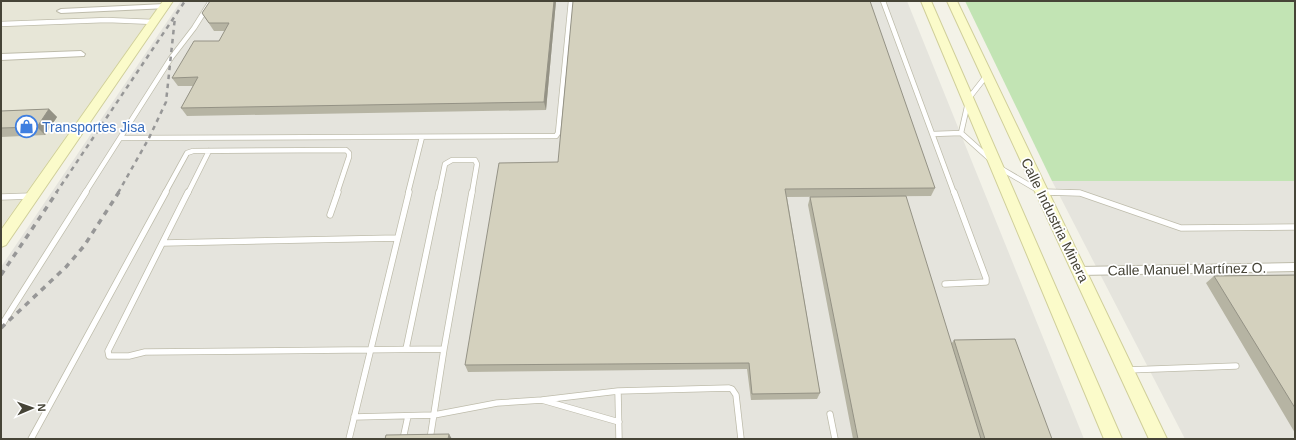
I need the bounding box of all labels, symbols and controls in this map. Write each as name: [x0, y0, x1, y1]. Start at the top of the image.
shop icon: Transportes Jisa: [13, 114, 39, 140]
place label: Transportes Jisa: [42, 119, 145, 135]
street label: Calle Industria Minera: [1018, 155, 1092, 285]
street label: Calle Manuel Martínez O.: [1108, 260, 1266, 278]
north arrow: [12, 388, 52, 428]
text: N: [36, 403, 48, 412]

